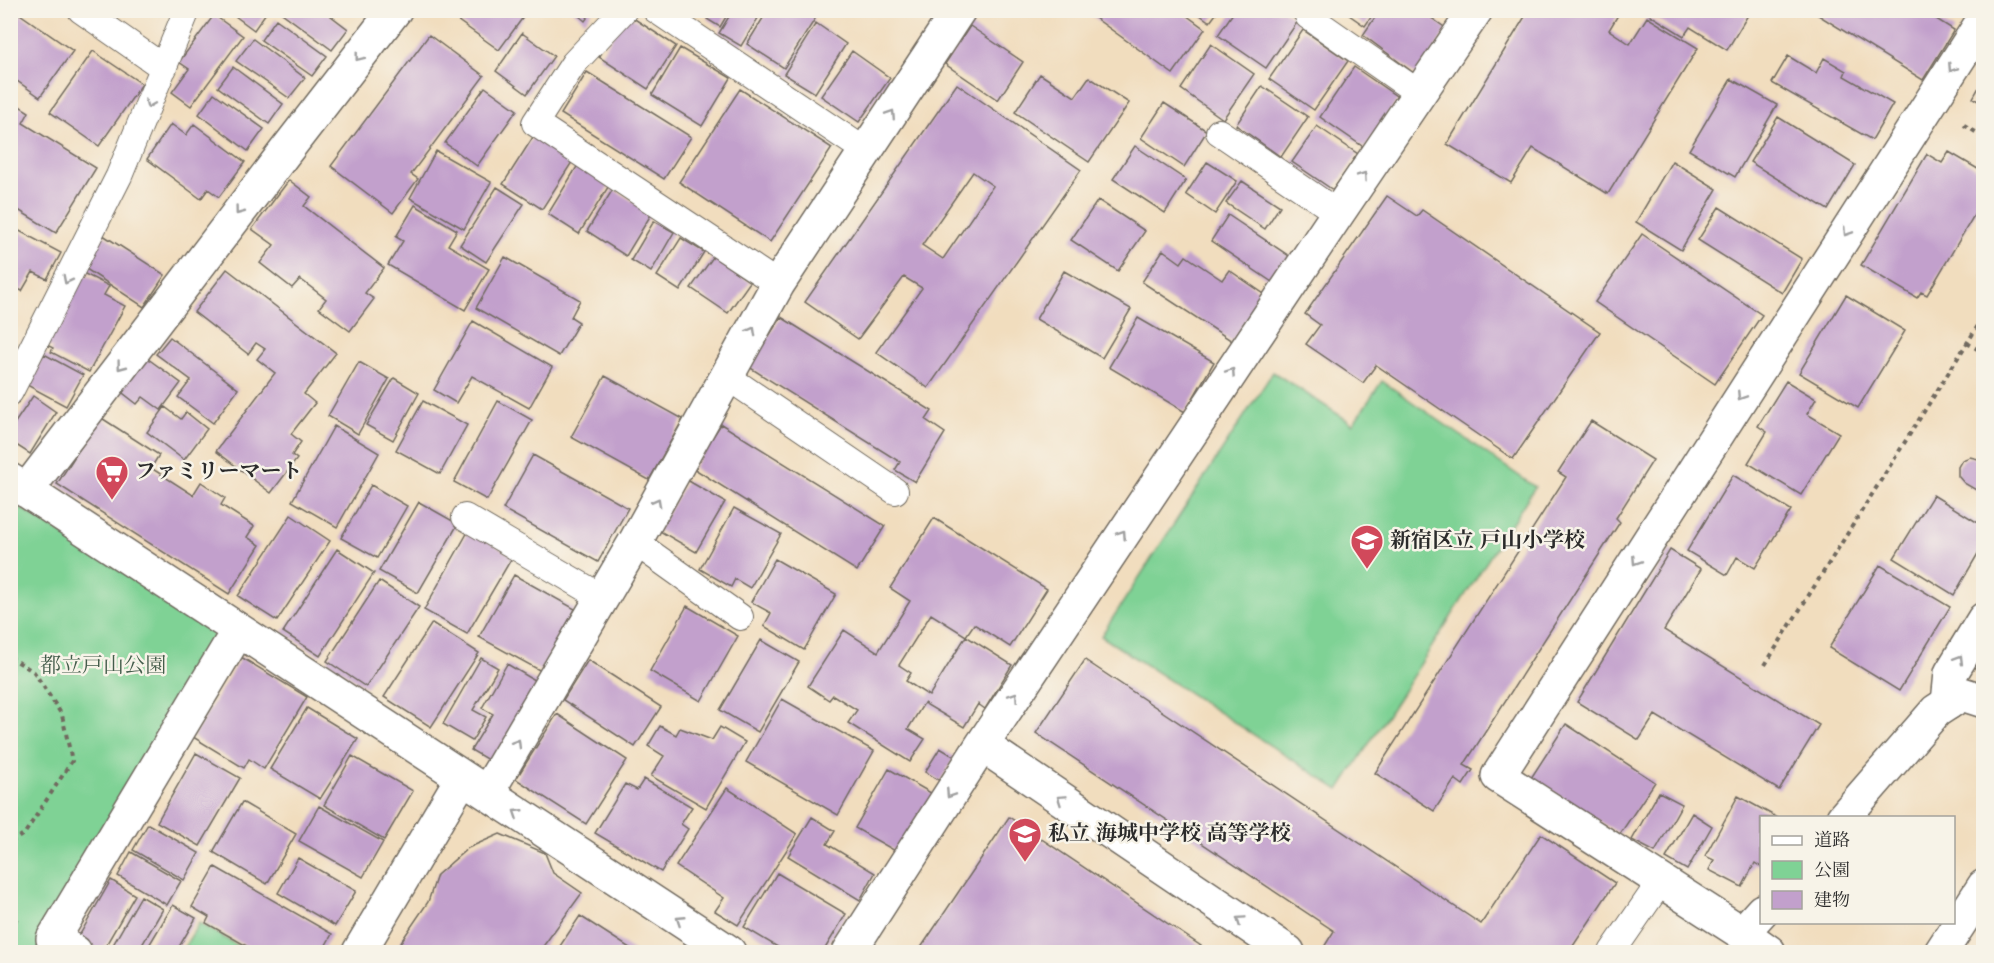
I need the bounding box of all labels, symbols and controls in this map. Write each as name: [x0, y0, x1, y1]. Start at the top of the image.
one-way arrow: [356, 50, 367, 61]
one-way arrow: [1948, 61, 1959, 72]
one-way arrow: [144, 97, 156, 108]
one-way arrow: [884, 110, 895, 121]
one-way arrow: [1356, 171, 1367, 182]
one-way arrow: [236, 204, 247, 215]
one-way arrow: [1842, 226, 1854, 236]
one-way arrow: [62, 274, 74, 285]
one-way arrow: [745, 327, 756, 337]
one-way arrow: [118, 359, 129, 370]
one-way arrow: [1224, 368, 1235, 379]
one-way arrow: [1738, 390, 1749, 401]
supermarket icon: ファミリーマート: [94, 454, 130, 501]
place label: ファミリーマート: [135, 461, 303, 483]
one-way arrow: [650, 498, 661, 508]
school or university icon: 新宿区立 戸山小学校: [1349, 523, 1385, 570]
place label: 新宿区立 戸山小学校: [1390, 529, 1585, 552]
one-way arrow: [1115, 530, 1127, 540]
one-way arrow: [1632, 554, 1643, 565]
park label: 都立戸山公園: [40, 654, 166, 677]
one-way arrow: [1952, 655, 1964, 665]
one-way arrow: [1007, 692, 1018, 703]
one-way arrow: [509, 739, 521, 749]
one-way arrow: [946, 788, 958, 798]
one-way arrow: [1056, 795, 1067, 806]
one-way arrow: [513, 809, 524, 820]
school or university icon: 私立 海城中学校 高等学校: [1007, 816, 1043, 863]
legend: [1760, 816, 1955, 924]
place label: 私立 海城中学校 高等学校: [1048, 822, 1291, 845]
text: 道路: [1814, 830, 1850, 850]
text: 公園: [1814, 861, 1850, 880]
text: 建物: [1814, 890, 1850, 910]
one-way arrow: [676, 916, 686, 928]
one-way arrow: [1235, 916, 1246, 927]

